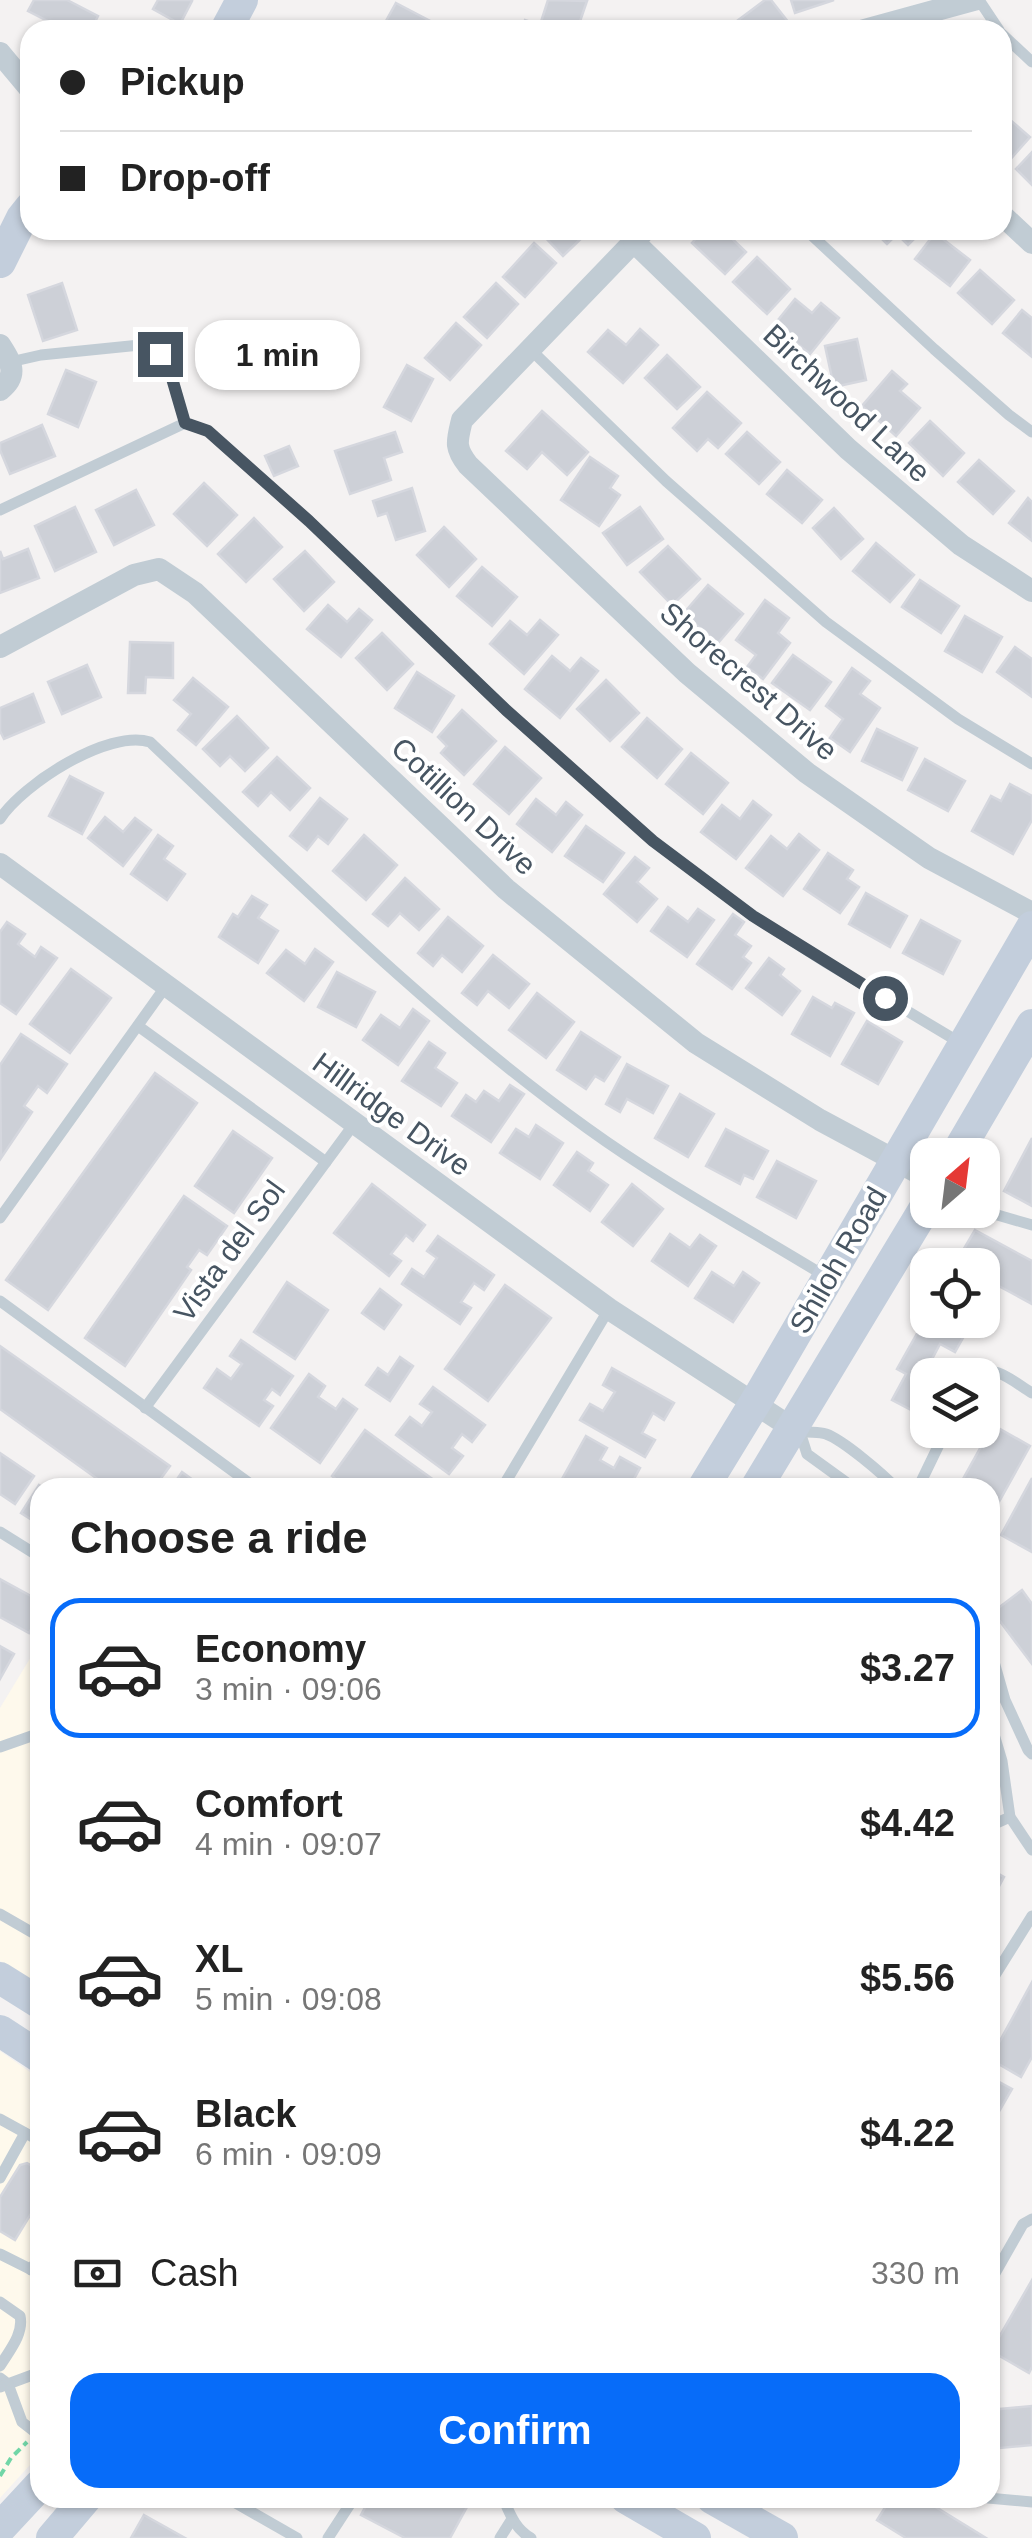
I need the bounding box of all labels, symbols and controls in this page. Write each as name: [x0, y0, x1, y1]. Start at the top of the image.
text: Pickup: [120, 61, 245, 103]
text: Drop-off: [120, 157, 270, 199]
street label: Birchwood Lane: [757, 318, 937, 488]
callout: 1 min: [195, 319, 360, 389]
route end: [138, 332, 183, 377]
text: 1 min: [236, 337, 319, 373]
street label: Shorecrest Drive: [654, 595, 844, 767]
street label: Cotillion Drive: [385, 731, 543, 881]
route start: [863, 976, 908, 1021]
street label: Hillridge Drive: [307, 1046, 477, 1182]
north arrow: [910, 1138, 1000, 1228]
map controls: [910, 1138, 1000, 1448]
street label: Vista del Sol: [167, 1174, 291, 1328]
street label: Shiloh Road: [783, 1181, 893, 1339]
button: locate: [910, 1248, 1000, 1338]
button: layers: [910, 1358, 1000, 1448]
text: Choose a ride: [70, 1512, 368, 1563]
icon: car: [75, 1623, 165, 1713]
text: Economy: [195, 1628, 366, 1670]
text: $3.27: [860, 1647, 955, 1689]
text: 3 min · 09:06: [195, 1671, 382, 1707]
icon: car: [75, 1778, 165, 1868]
text: Comfort: [195, 1783, 343, 1825]
text: $4.42: [860, 1802, 955, 1844]
text: 4 min · 09:07: [195, 1826, 382, 1862]
icon: car: [75, 1933, 165, 2023]
text: XL: [195, 1938, 244, 1980]
text: $5.56: [860, 1957, 955, 1999]
text: 5 min · 09:08: [195, 1981, 382, 2017]
icon: car: [75, 2088, 165, 2178]
text: Black: [195, 2093, 296, 2135]
text: $4.22: [860, 2112, 955, 2154]
text: 6 min · 09:09: [195, 2136, 382, 2172]
icon: cash: [70, 2246, 125, 2301]
text: Cash: [150, 2252, 239, 2294]
text: 330 m: [871, 2255, 960, 2291]
button: Confirm: [70, 2373, 960, 2488]

